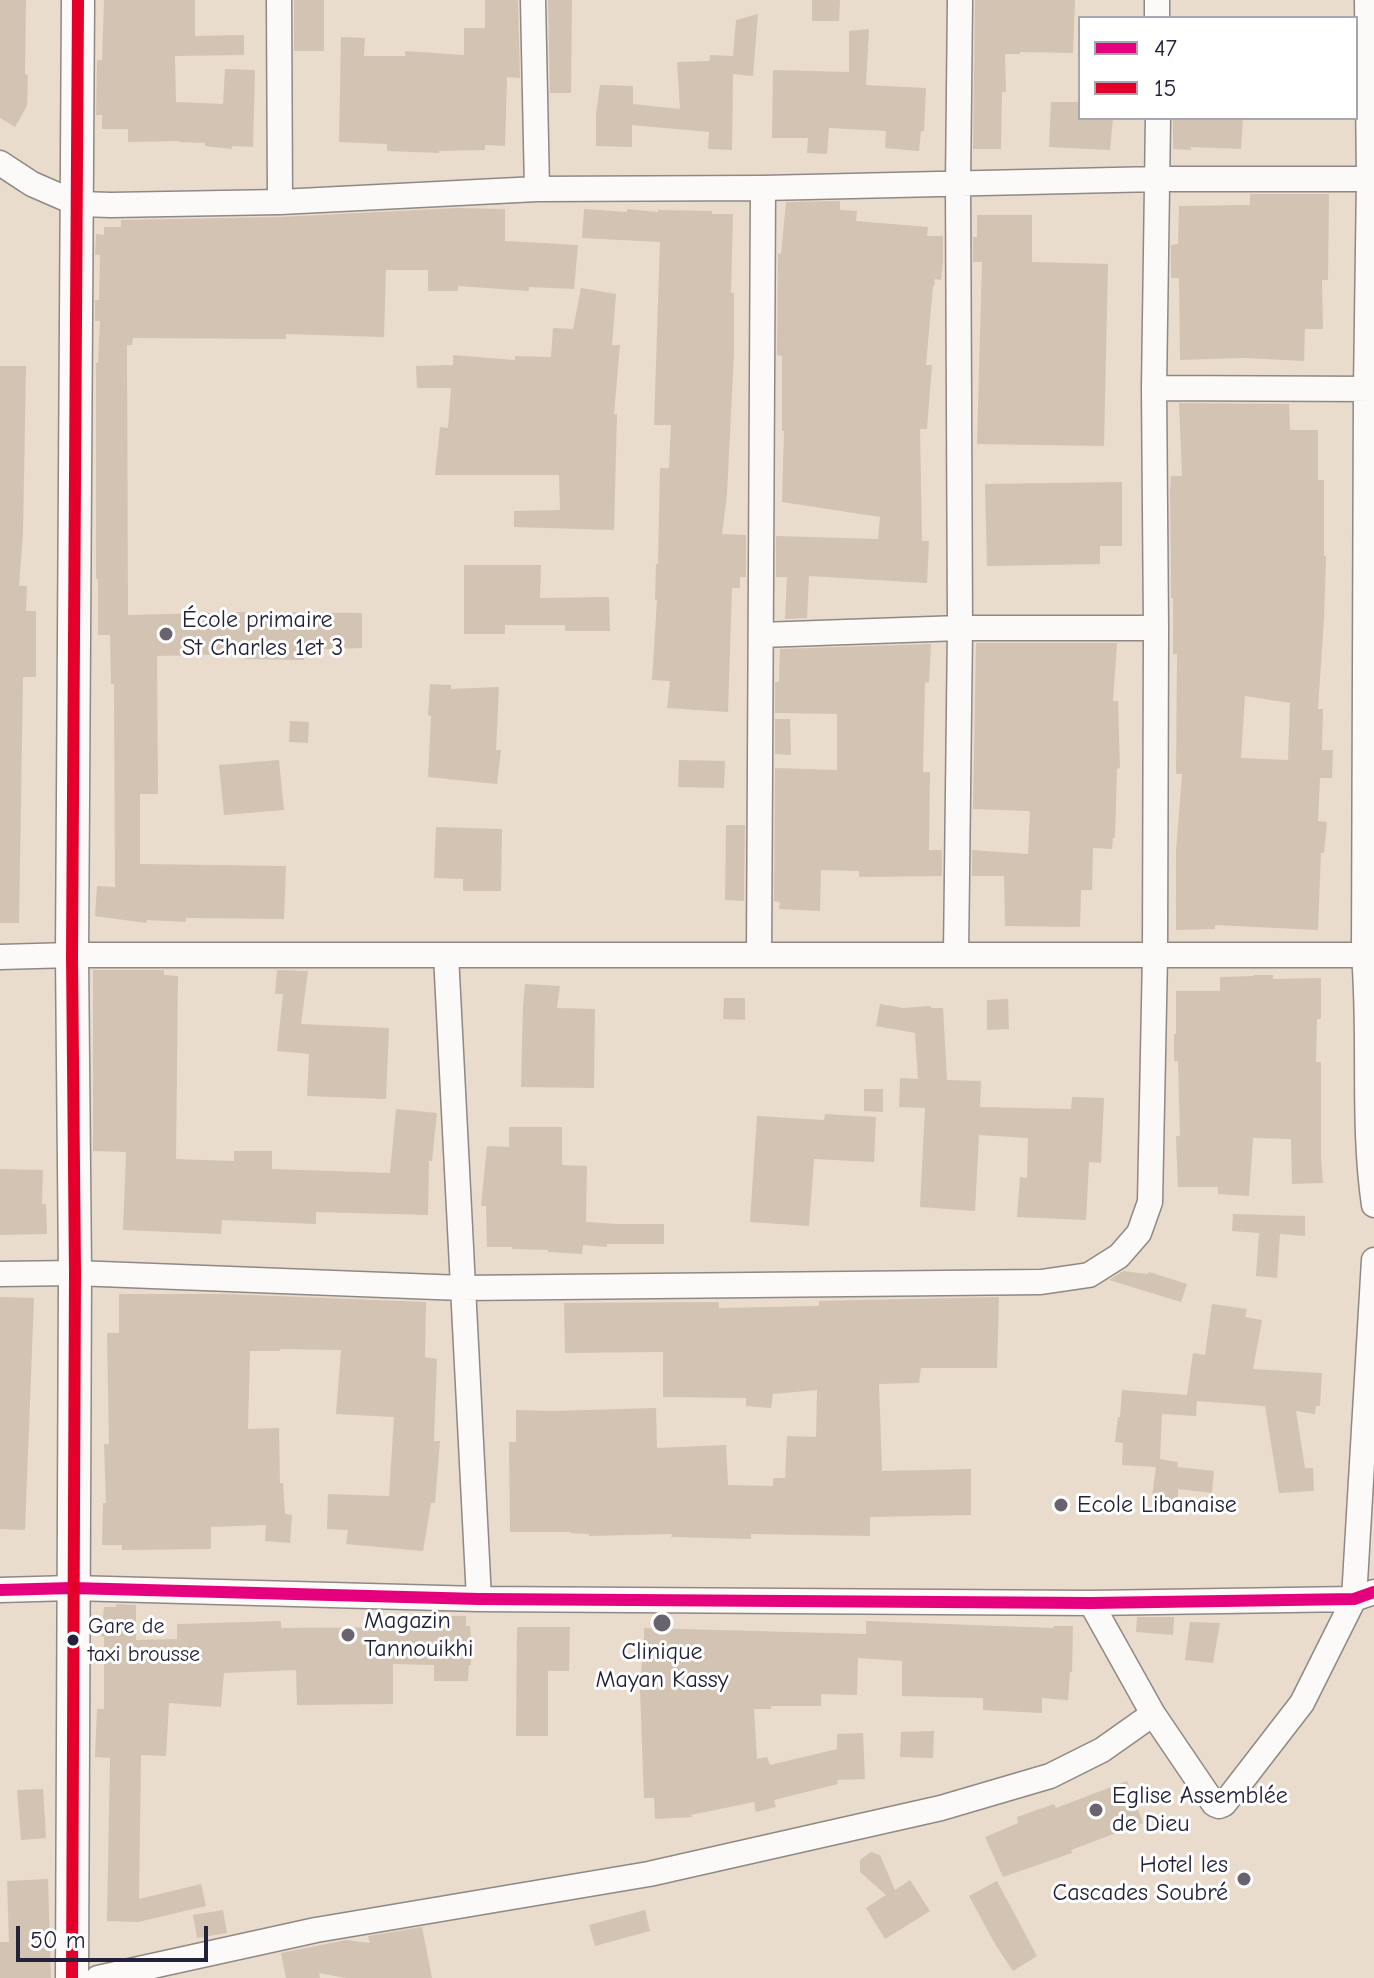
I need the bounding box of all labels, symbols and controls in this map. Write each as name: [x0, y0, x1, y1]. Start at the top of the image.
legend: [1078, 16, 1358, 120]
text: 47: [1154, 34, 1177, 62]
text: 15: [1154, 74, 1177, 102]
place label: École primaire St Charles 1et 3: [182, 606, 343, 662]
marker: École primaire St Charles 1et 3: [157, 625, 175, 643]
place label: Ecole Libanaise: [1077, 1491, 1237, 1519]
marker: Ecole Libanaise: [1052, 1496, 1070, 1514]
place label: Magazin Tannouikhi: [364, 1607, 474, 1663]
marker: Clinique Mayan Kassy: [651, 1612, 673, 1634]
place label: Gare de taxi brousse: [88, 1614, 200, 1666]
marker: Magazin Tannouikhi: [339, 1626, 357, 1644]
marker: Gare de taxi brousse: [65, 1632, 81, 1648]
place label: Clinique Mayan Kassy: [595, 1638, 729, 1694]
place label: Eglise Assemblée de Dieu: [1112, 1782, 1288, 1838]
marker: Eglise Assemblée de Dieu: [1087, 1801, 1105, 1819]
place label: Hotel les Cascades Soubré: [1052, 1851, 1228, 1907]
marker: Hotel les Cascades Soubré: [1235, 1870, 1253, 1888]
scale bar: [20, 1910, 212, 1960]
text: 50 m: [30, 1926, 86, 1954]

